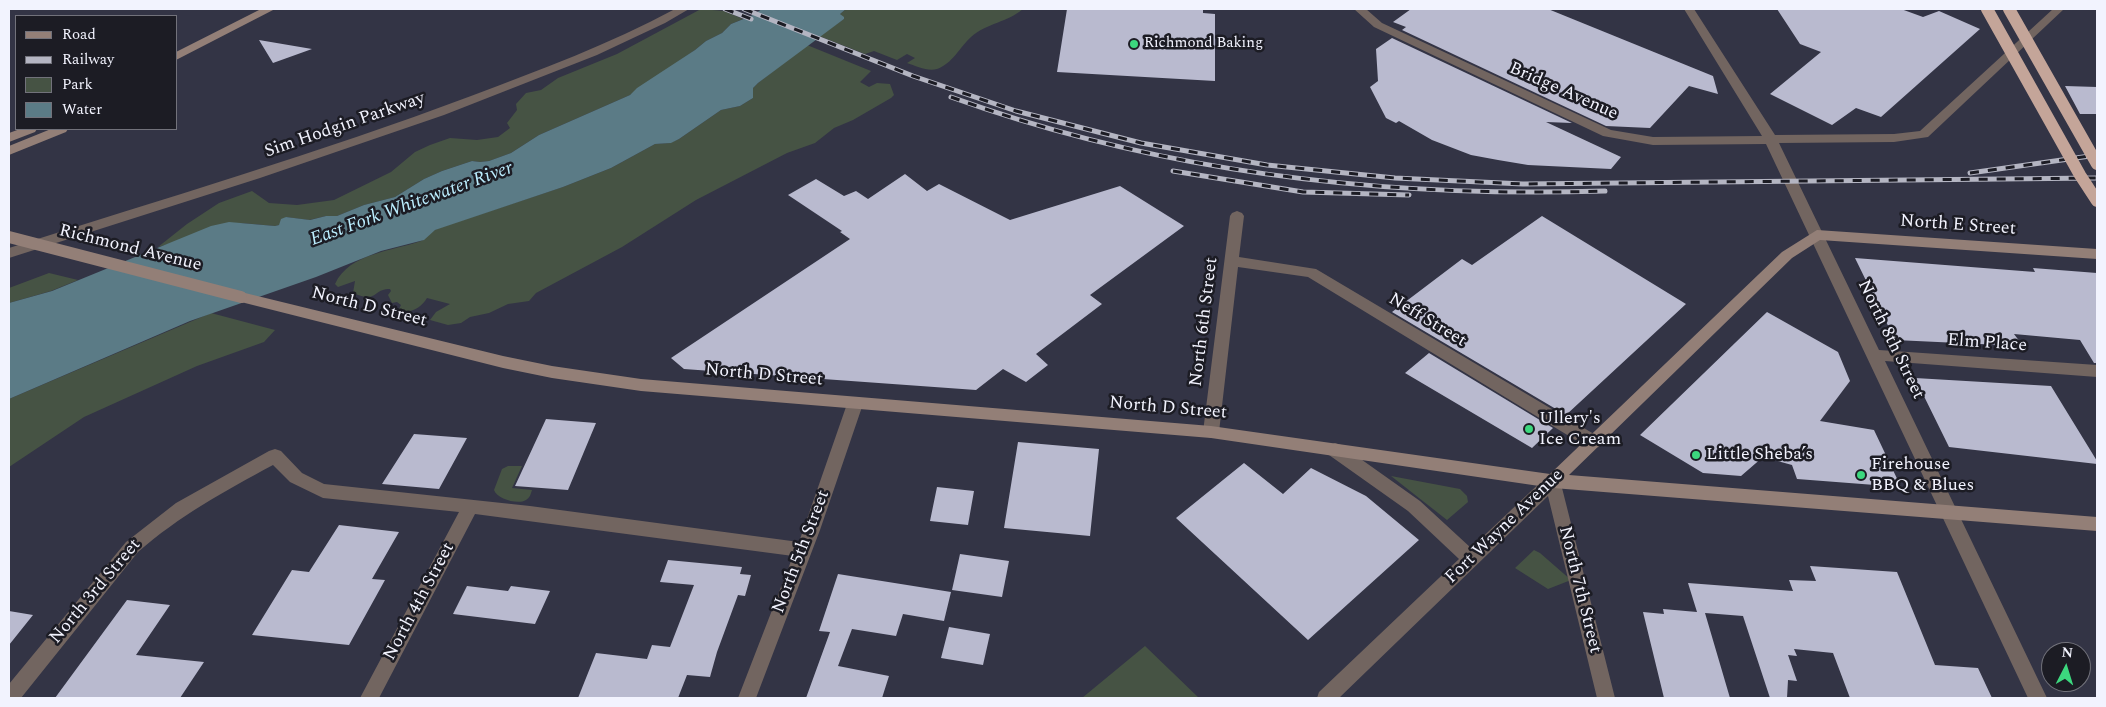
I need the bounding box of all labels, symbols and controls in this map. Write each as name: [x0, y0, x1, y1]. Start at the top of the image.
legend: [15, 15, 178, 130]
text: Road: [62, 23, 96, 46]
place label: Richmond Baking: [1144, 35, 1263, 53]
marker: Richmond Baking: [1128, 38, 1140, 50]
text: Railway: [62, 48, 114, 71]
street label: Bridge Avenue: [1505, 58, 1621, 126]
text: Park: [62, 73, 93, 96]
street label: Sim Hodgin Parkway: [262, 88, 428, 164]
text: Water: [62, 98, 102, 121]
water label: East Fork Whitewater River: [308, 158, 516, 252]
street label: North E Street: [1899, 211, 2017, 241]
street label: Richmond Avenue: [56, 221, 204, 277]
street label: North 6th Street: [1186, 256, 1224, 388]
street label: North 8th Street: [1852, 277, 1928, 403]
street label: North D Street: [309, 283, 429, 333]
street label: Neff Street: [1384, 289, 1470, 353]
street label: Elm Place: [1946, 330, 2028, 358]
street label: North D Street: [704, 360, 824, 392]
street label: North D Street: [1108, 393, 1228, 425]
place label: Ullery's Ice Cream: [1539, 408, 1621, 450]
marker: Ullery's Ice Cream: [1523, 423, 1535, 435]
place label: Little Sheba’s: [1706, 444, 1813, 466]
marker: Little Sheba’s: [1690, 449, 1702, 461]
place label: Firehouse BBQ & Blues: [1871, 454, 1974, 496]
street label: Fort Wayne Avenue: [1441, 465, 1569, 589]
marker: Firehouse BBQ & Blues: [1855, 469, 1867, 481]
street label: North 5th Street: [769, 487, 835, 617]
street label: North 7th Street: [1553, 524, 1605, 656]
street label: North 3rd Street: [46, 535, 146, 649]
street label: North 4th Street: [380, 539, 460, 665]
north arrow: [2041, 642, 2091, 692]
text: N: [2061, 642, 2074, 664]

